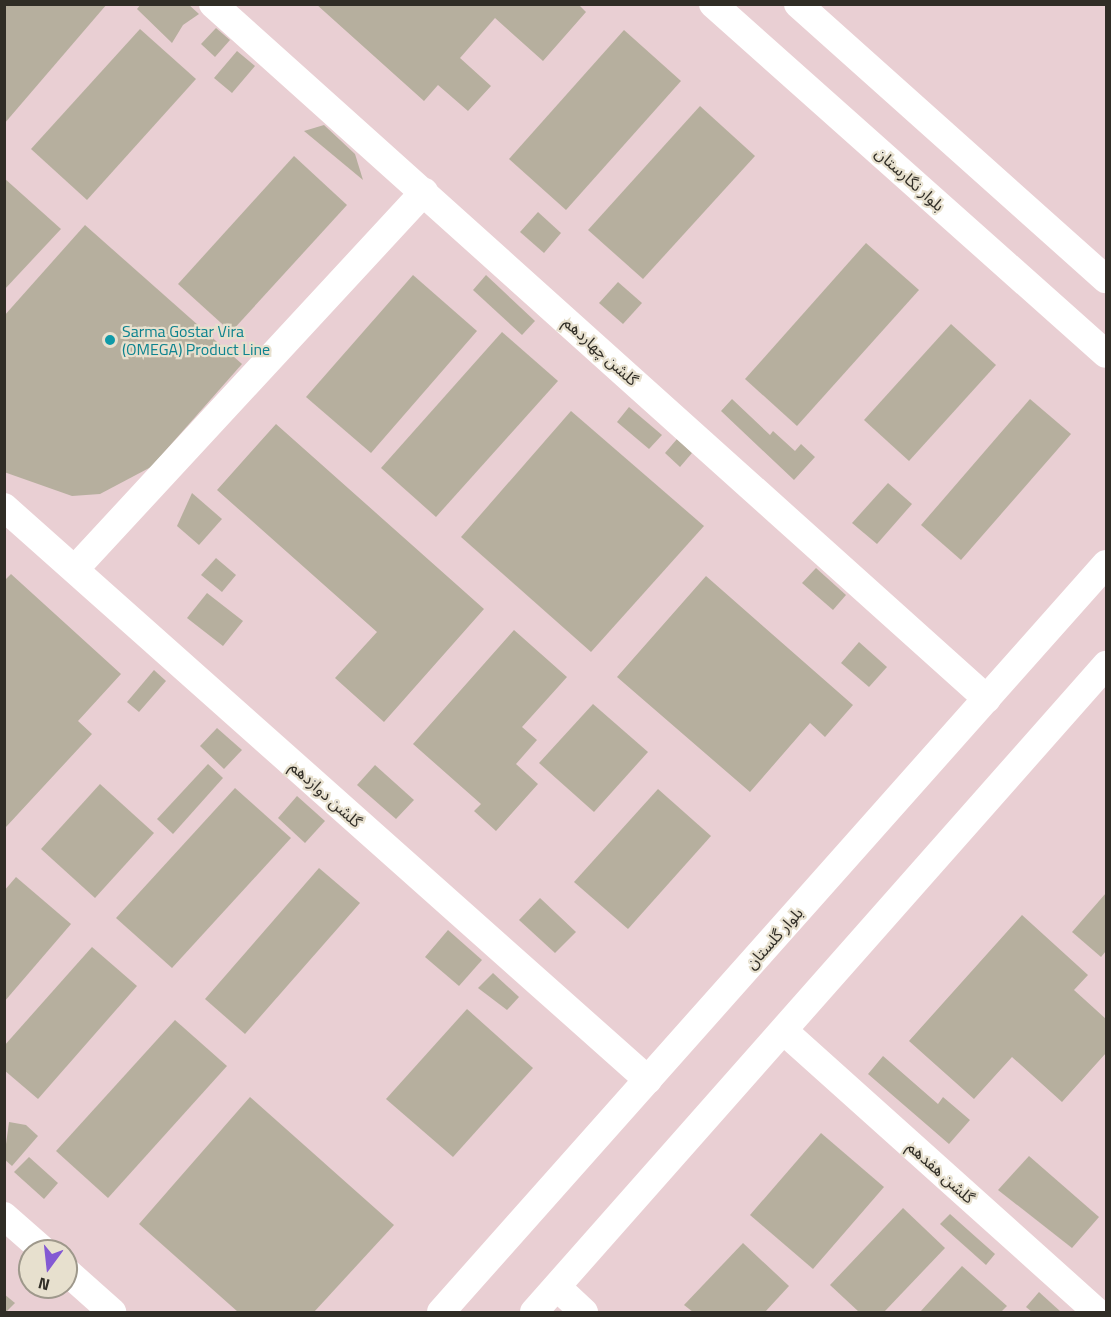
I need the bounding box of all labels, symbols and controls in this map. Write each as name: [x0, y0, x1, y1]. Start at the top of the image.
street label: بلوار نگارستان: [871, 143, 949, 215]
street label: گلشن چهاردهم: [560, 313, 642, 389]
place label: Sarma Gostar Vira (OMEGA) Product Line: [122, 321, 270, 359]
marker: Sarma Gostar Vira (OMEGA) Product Line: [103, 333, 117, 347]
street label: گلشن دوازدهم: [286, 757, 366, 831]
street label: بلوار گلستان: [741, 903, 807, 973]
street label: گلشن هفدهم: [903, 1137, 979, 1207]
north arrow: [18, 1239, 78, 1299]
text: N: [35, 1271, 52, 1297]

